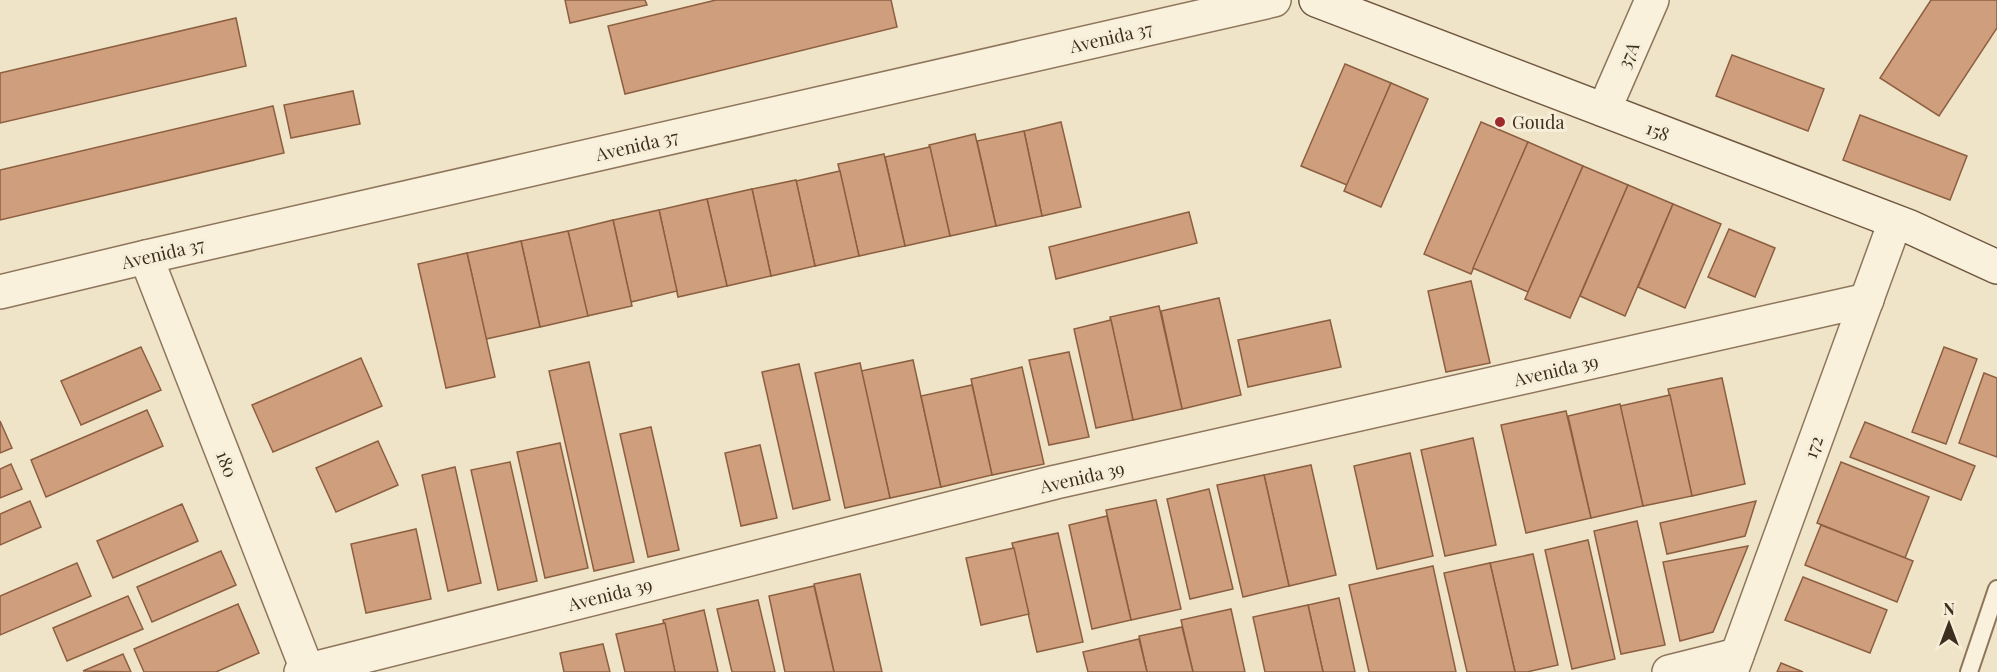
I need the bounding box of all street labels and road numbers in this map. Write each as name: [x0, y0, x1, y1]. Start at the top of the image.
street label: Avenida 37: [1066, 16, 1155, 58]
street label: 37A: [1612, 37, 1645, 72]
street label: 158: [1643, 116, 1673, 146]
street label: Avenida 37: [592, 124, 681, 166]
street label: Avenida 37: [118, 232, 207, 274]
street label: Avenida 39: [1510, 349, 1601, 392]
street label: 172: [1798, 432, 1828, 462]
street label: 180: [211, 447, 243, 481]
street label: Avenida 39: [1036, 456, 1127, 499]
street label: Avenida 39: [564, 572, 655, 616]

